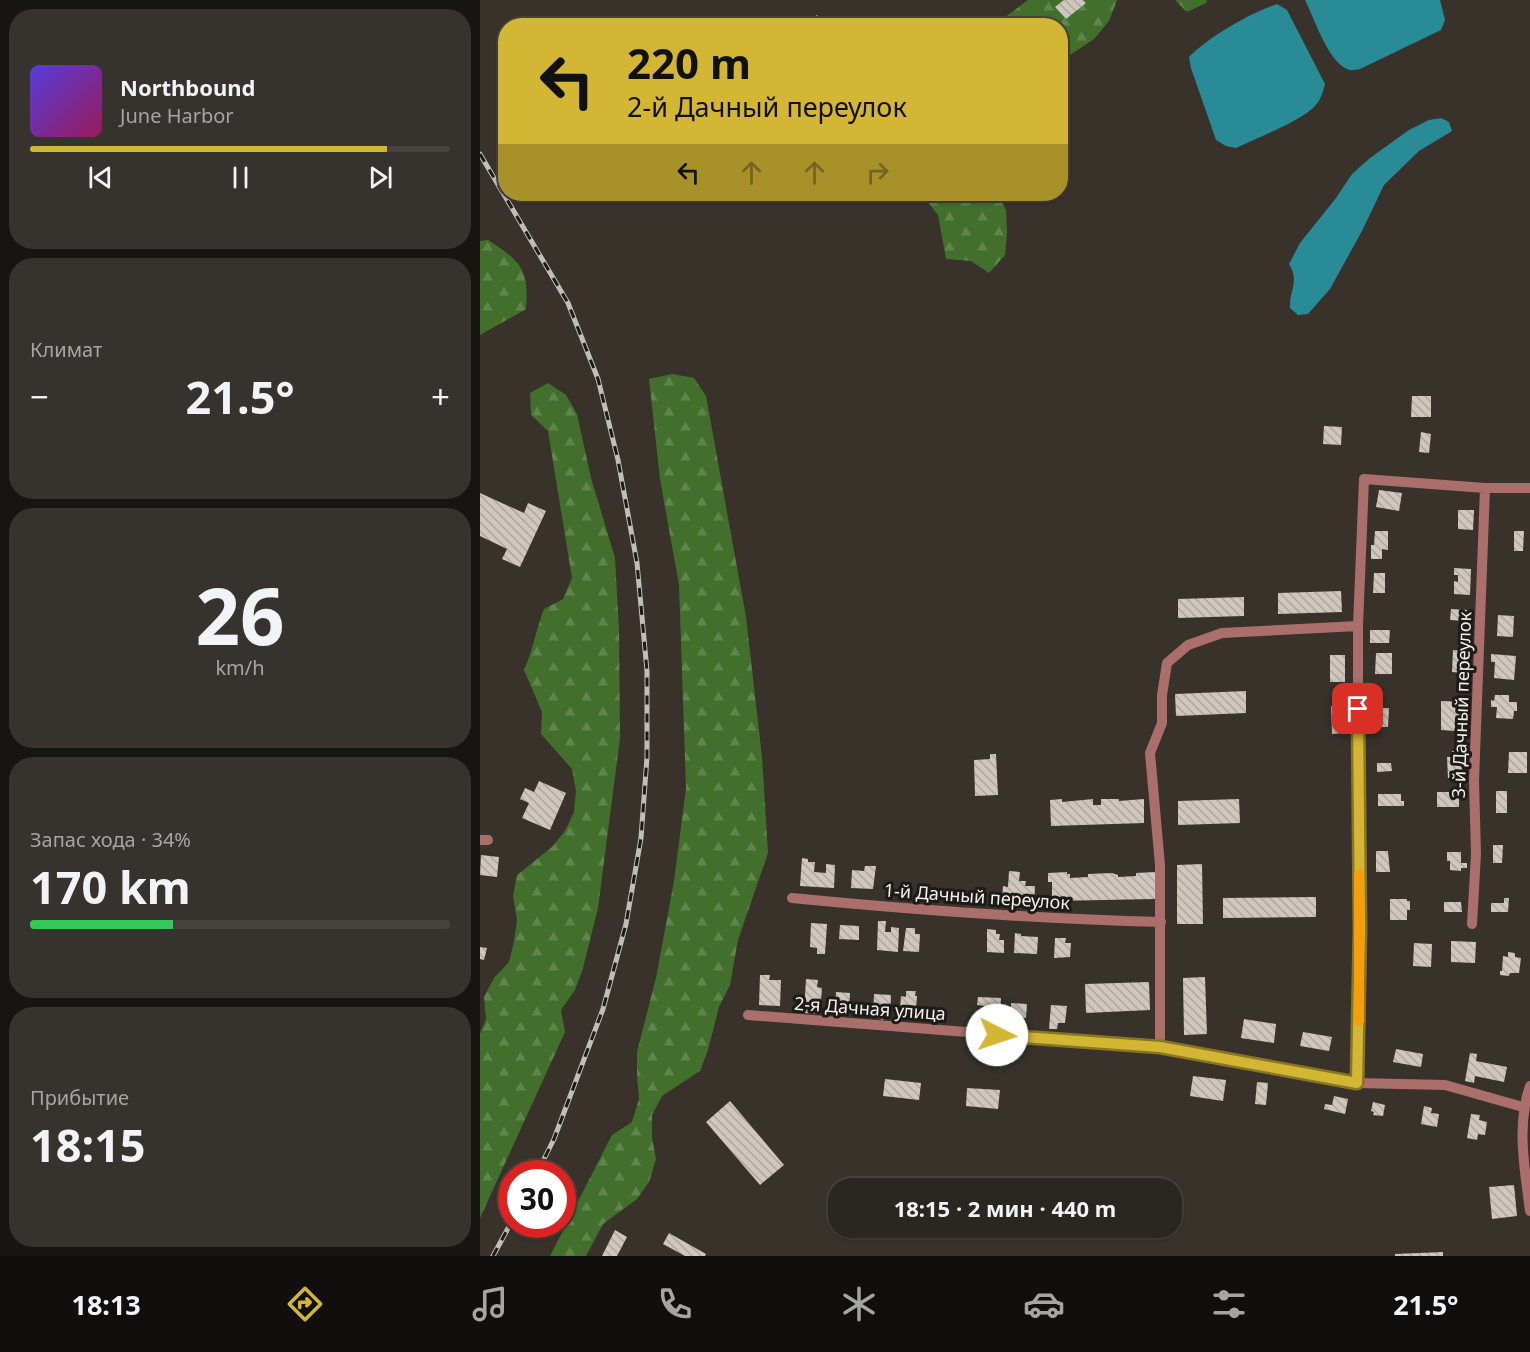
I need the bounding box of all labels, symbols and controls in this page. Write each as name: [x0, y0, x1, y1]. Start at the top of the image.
text: 220 m: [627, 34, 751, 91]
icon: left: [528, 42, 606, 120]
text: Northbound: [120, 72, 255, 102]
text: 2-й Дачный переулок: [627, 88, 907, 125]
text: June Harbor: [120, 102, 234, 129]
icon: left: [672, 156, 705, 189]
icon: ahead: [735, 156, 768, 189]
icon: ahead: [798, 156, 831, 189]
icon: right: [861, 156, 894, 189]
icon: previous: [84, 161, 117, 194]
icon: pause: [224, 161, 257, 194]
icon: next: [364, 161, 397, 194]
text: Климат: [30, 336, 102, 363]
text: 21.5°: [186, 366, 294, 427]
text: −: [30, 374, 49, 419]
text: +: [431, 374, 450, 419]
text: 26: [195, 562, 285, 668]
street label: 3-й Дачный переулок: [1446, 611, 1476, 799]
text: km/h: [215, 654, 265, 681]
pin: [1332, 683, 1383, 734]
icon: arrive: [1341, 692, 1374, 725]
text: Запас хода · 34%: [30, 826, 191, 853]
text: 170 km: [30, 856, 191, 917]
street label: 1-й Дачный переулок: [883, 878, 1071, 915]
street label: 2-я Дачная улица: [793, 991, 947, 1025]
position arrow: [965, 1003, 1029, 1067]
text: Прибытие: [30, 1084, 129, 1111]
text: 18:15: [30, 1114, 146, 1175]
speed limit sign: 30: [498, 1160, 576, 1238]
text: 18:15 · 2 мин · 440 m: [894, 1193, 1116, 1223]
icon: directions: [284, 1283, 326, 1325]
icon: music: [469, 1283, 511, 1325]
icon: phone: [654, 1283, 696, 1325]
icon: climate: [838, 1283, 880, 1325]
icon: car: [1023, 1283, 1065, 1325]
icon: filters: [1208, 1283, 1250, 1325]
text: 18:13: [71, 1286, 141, 1323]
text: 21.5°: [1393, 1286, 1459, 1323]

